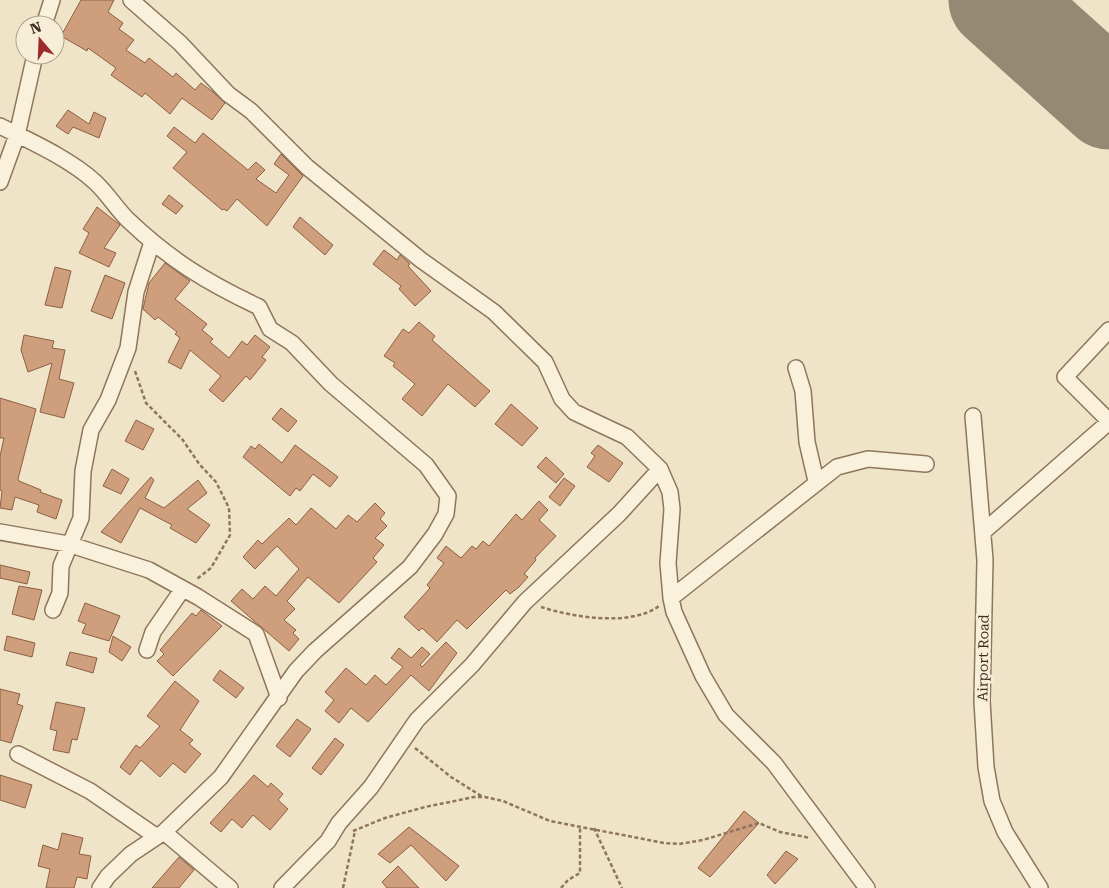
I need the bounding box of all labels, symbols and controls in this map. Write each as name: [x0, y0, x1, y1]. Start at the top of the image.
north arrow: [15, 15, 65, 65]
text: N: [28, 18, 44, 37]
street label: Airport Road: [974, 614, 992, 702]

